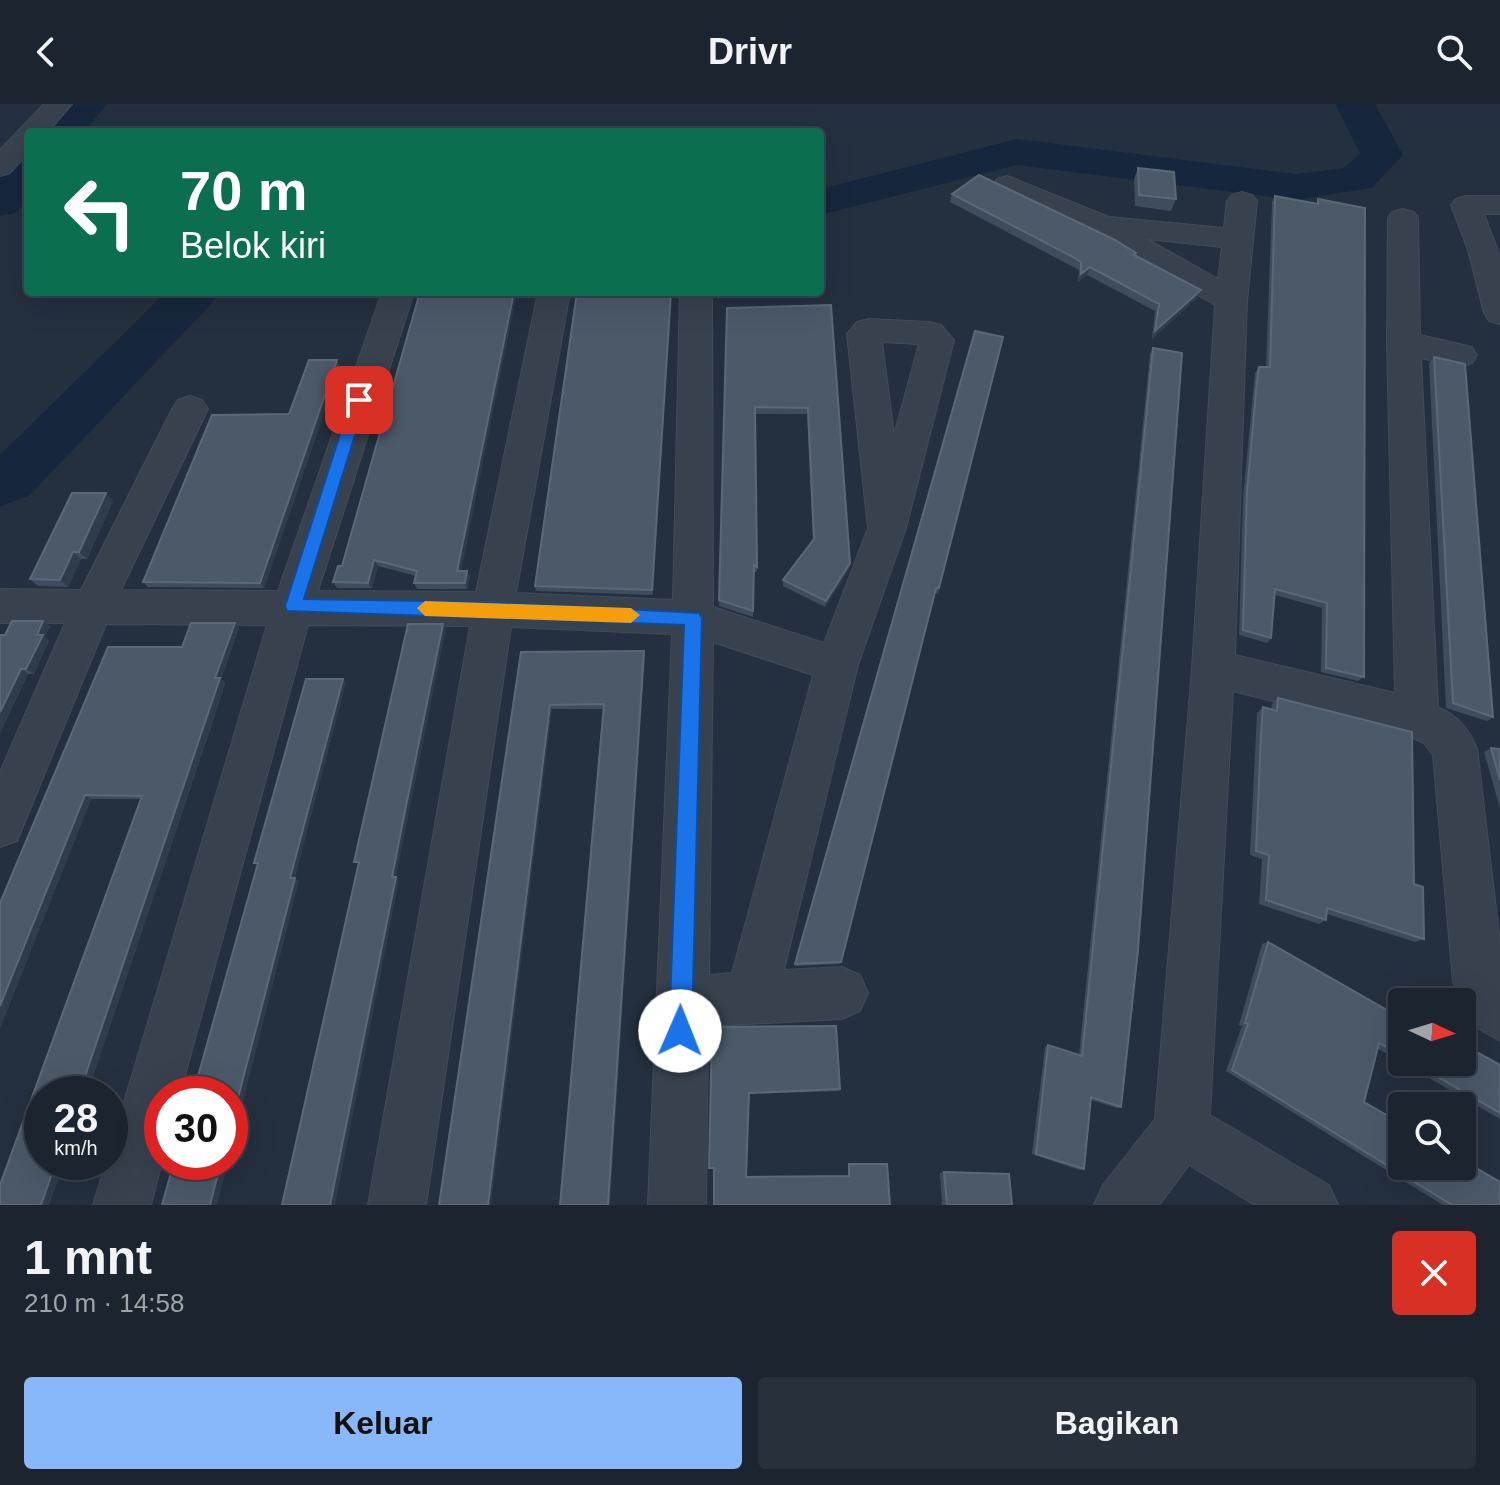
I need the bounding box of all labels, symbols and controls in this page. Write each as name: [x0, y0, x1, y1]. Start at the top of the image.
icon: back: [24, 30, 68, 74]
icon: search: [1432, 30, 1476, 74]
text: Drivr: [708, 31, 792, 72]
text: 70 m: [180, 159, 308, 222]
icon: left: [48, 160, 152, 264]
text: Belok kiri: [180, 225, 326, 266]
pin: [325, 366, 393, 434]
icon: arrive: [337, 378, 381, 422]
north arrow: [1388, 988, 1476, 1076]
map controls: [1388, 988, 1476, 1180]
position arrow: [638, 989, 722, 1073]
speed limit sign: 30: [144, 1076, 248, 1180]
button: search: [1388, 1092, 1476, 1180]
text: 28: [54, 1096, 98, 1140]
text: km/h: [54, 1137, 98, 1159]
text: 1 mnt: [24, 1231, 152, 1284]
button: close: [1392, 1231, 1476, 1315]
text: 210 m · 14:58: [24, 1288, 184, 1318]
button: Keluar: [24, 1377, 742, 1469]
button: Bagikan: [758, 1377, 1476, 1469]

